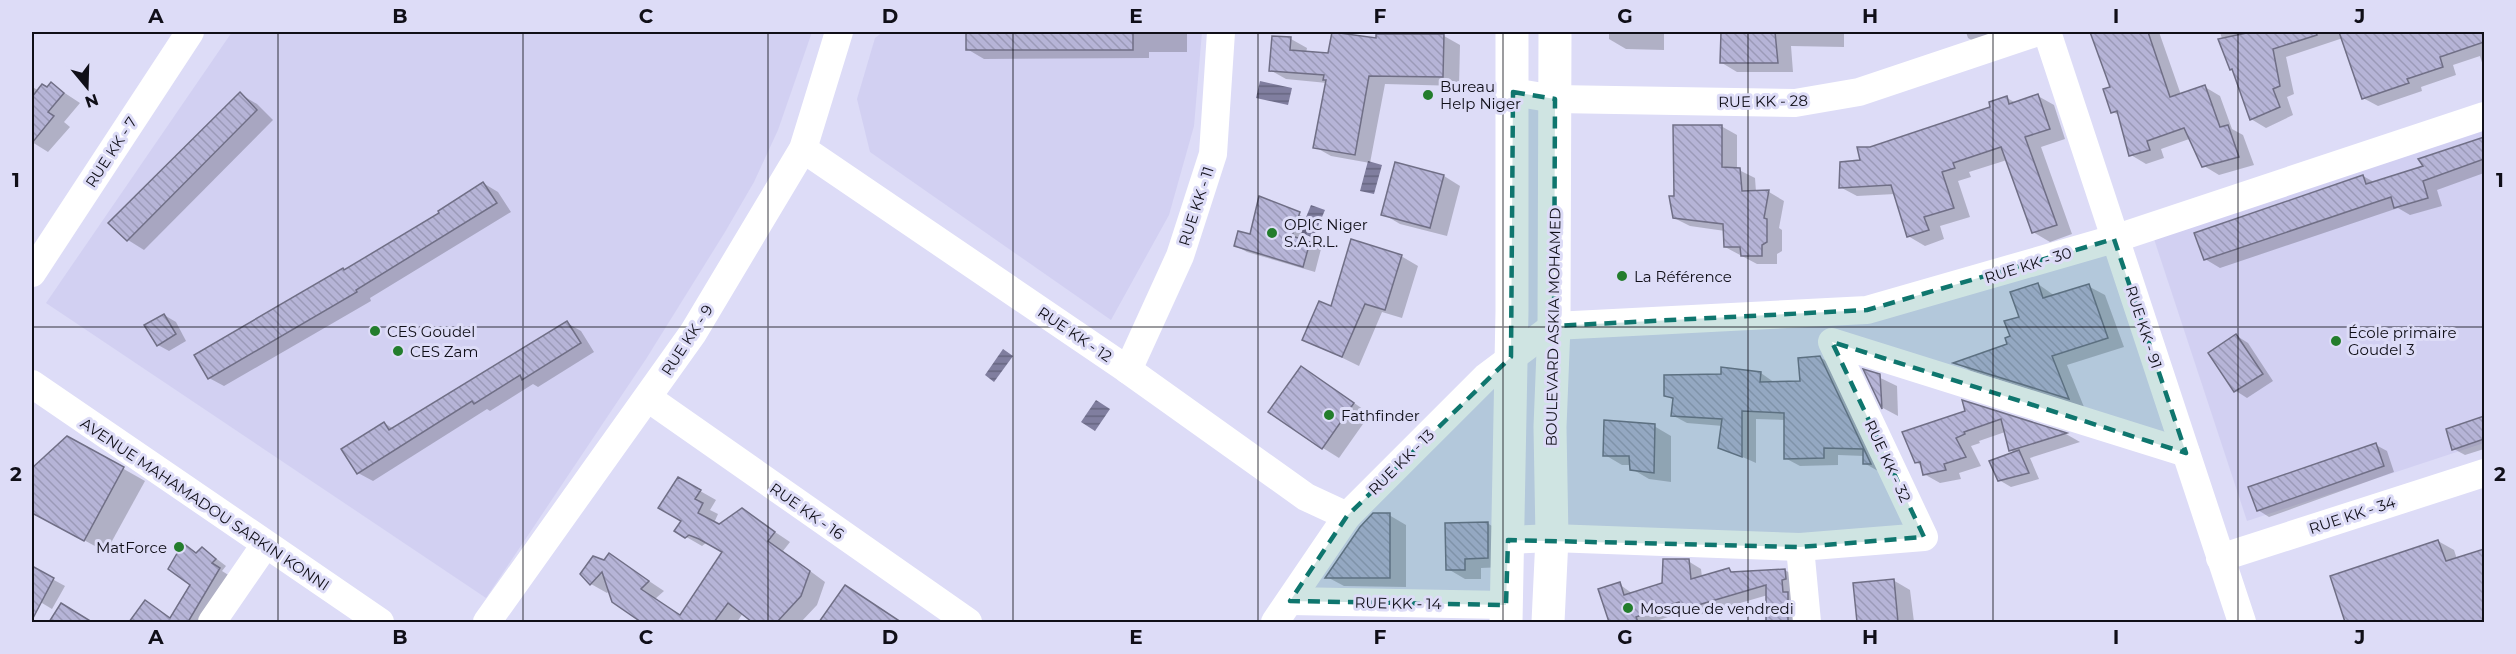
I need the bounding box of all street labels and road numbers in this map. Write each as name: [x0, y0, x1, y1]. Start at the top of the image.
street label: RUE KK - 28: [1718, 91, 1808, 111]
street label: RUE KK - 7: [81, 113, 141, 191]
street label: RUE KK - 11: [1174, 164, 1218, 248]
street label: BOULEVARD ASKIA MOHAMED: [1541, 207, 1565, 447]
street label: RUE KK - 30: [1982, 243, 2074, 287]
street label: RUE KK - 91: [2122, 283, 2166, 371]
street label: RUE KK - 9: [657, 301, 717, 379]
street label: RUE KK - 12: [1034, 302, 1116, 366]
street label: AVENUE MAHAMADOU SARKIN KONNI: [77, 413, 333, 595]
street label: RUE KK - 32: [1861, 417, 1915, 505]
street label: RUE KK - 13: [1364, 425, 1438, 499]
street label: RUE KK - 16: [766, 479, 848, 543]
street label: RUE KK - 34: [2306, 492, 2398, 538]
street label: RUE KK - 14: [1354, 593, 1442, 613]

